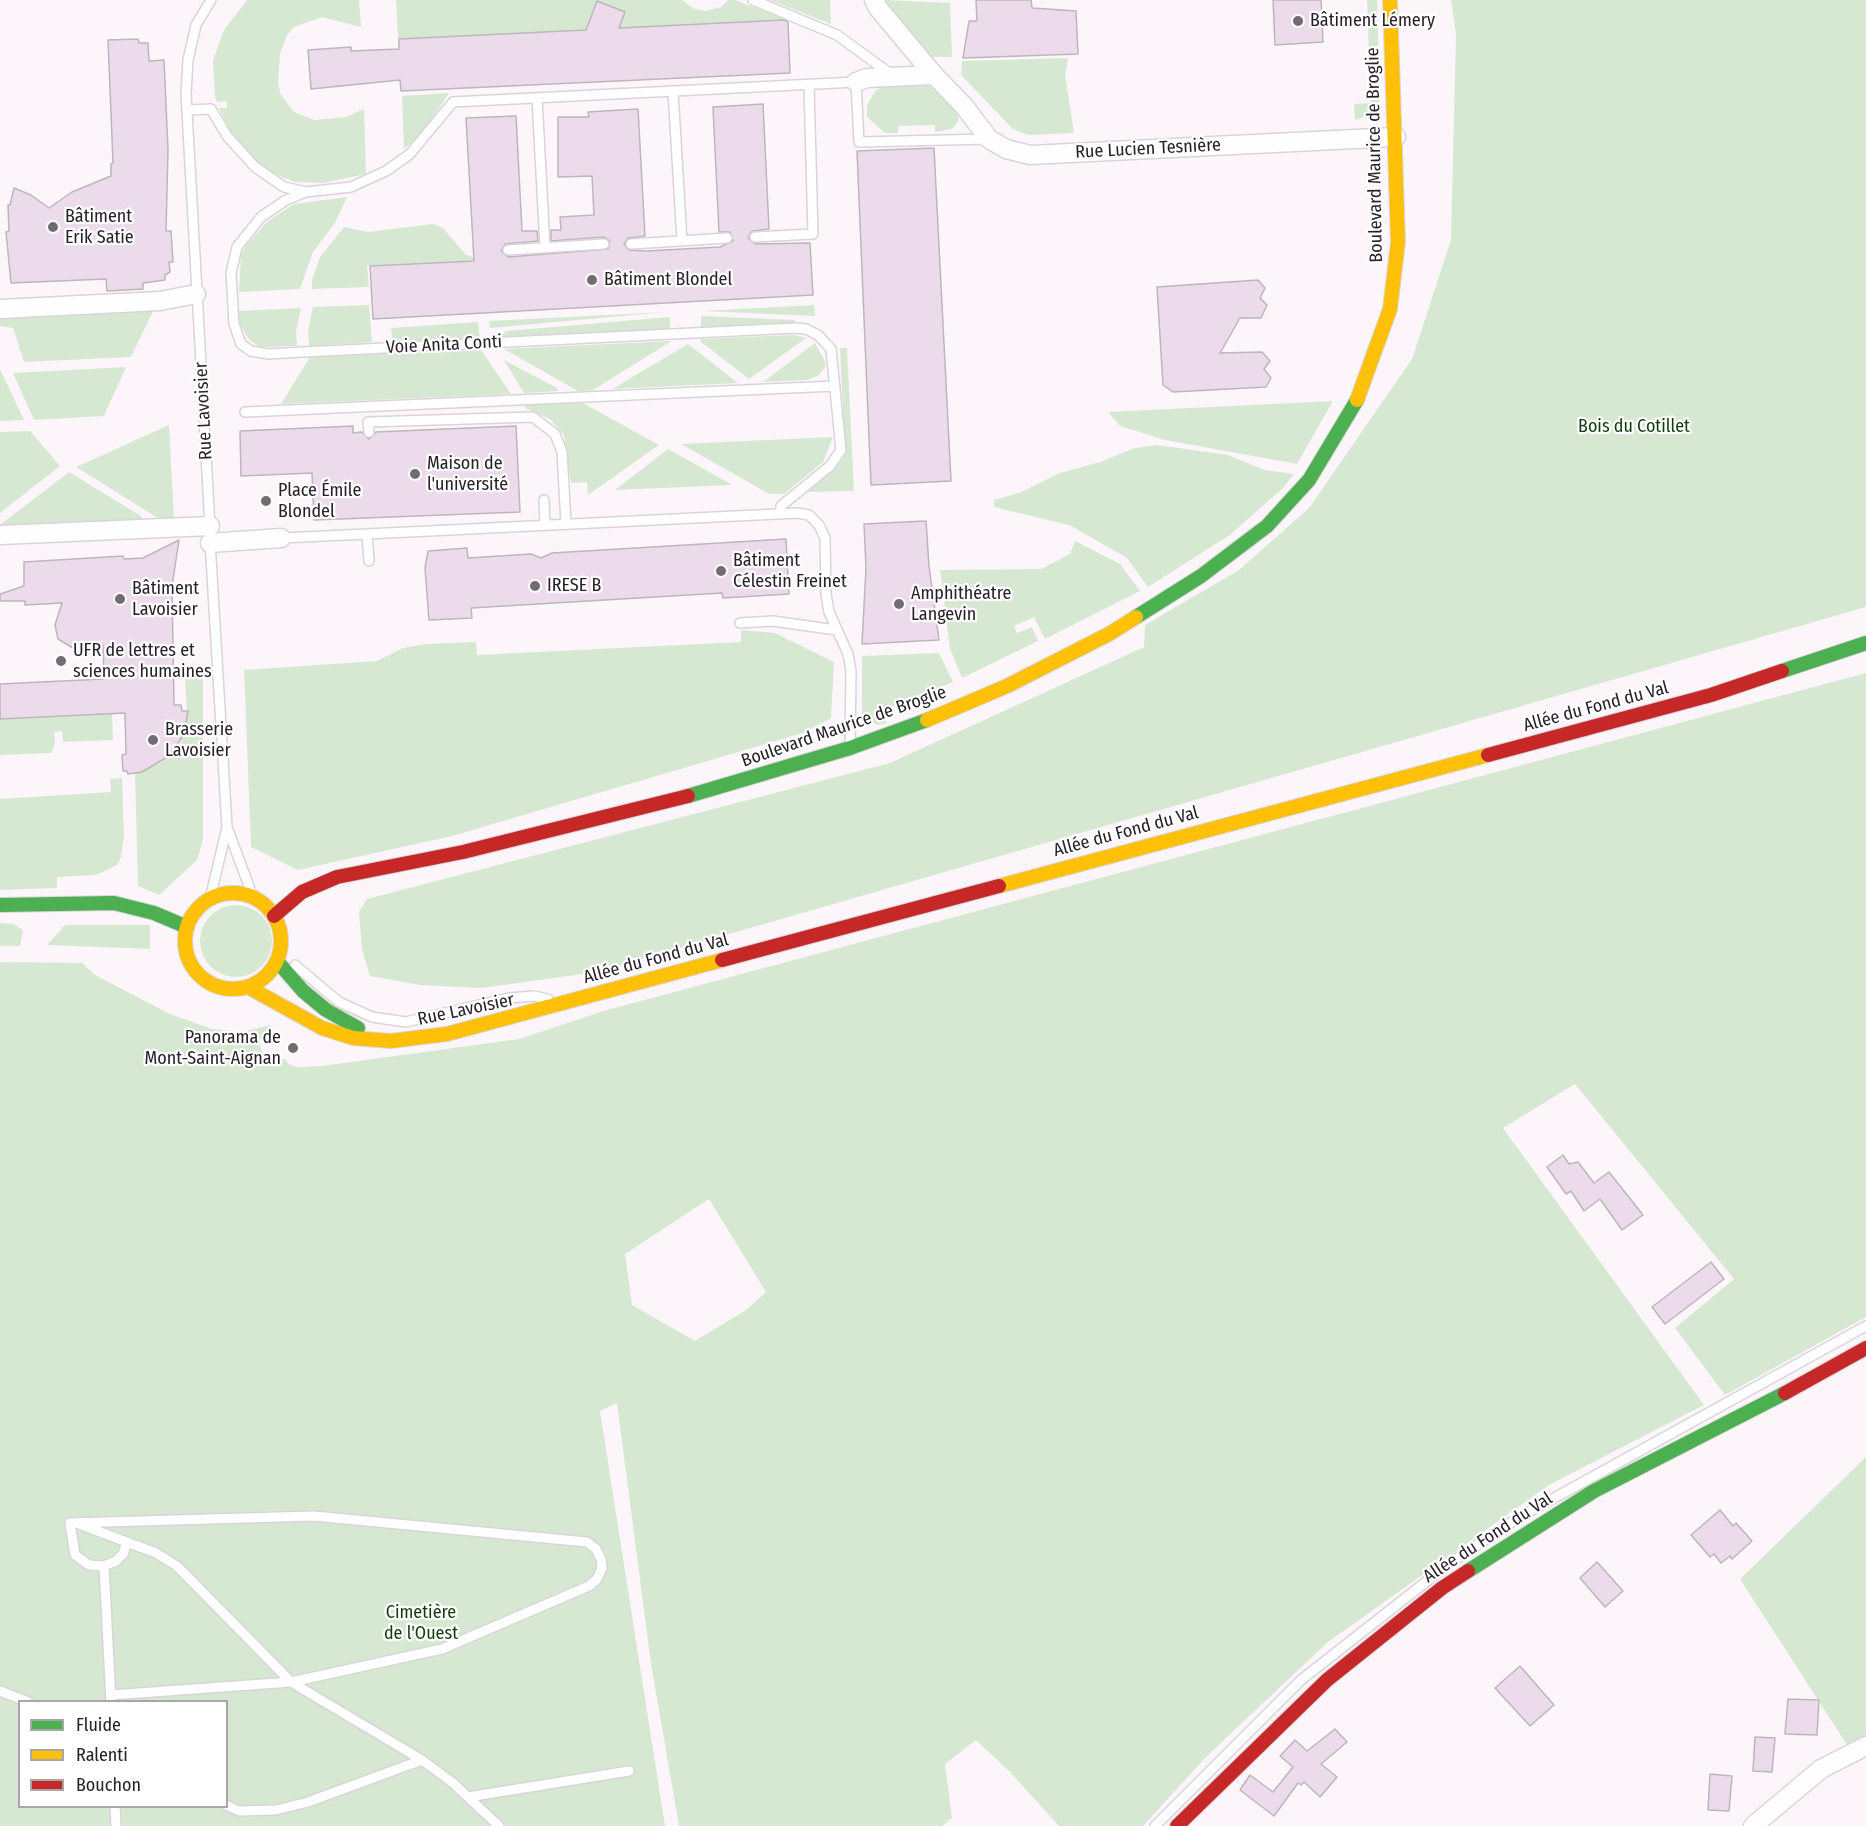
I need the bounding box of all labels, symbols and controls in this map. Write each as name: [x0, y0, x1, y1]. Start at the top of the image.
place label: Bâtiment Lémery: [1310, 10, 1435, 32]
marker: Bâtiment Lémery: [1291, 14, 1305, 28]
street label: Boulevard Maurice de Broglie: [1362, 47, 1388, 263]
street label: Rue Lucien Tesnière: [1075, 134, 1221, 164]
place label: Bâtiment Erik Satie: [65, 206, 134, 248]
marker: Bâtiment Erik Satie: [46, 220, 60, 234]
place label: Bâtiment Blondel: [604, 269, 732, 291]
marker: Bâtiment Blondel: [585, 273, 599, 287]
street label: Voie Anita Conti: [385, 331, 503, 359]
street label: Rue Lavoisier: [191, 361, 217, 461]
park label: Bois du Cotillet: [1578, 416, 1690, 438]
place label: Maison de l'université: [427, 453, 508, 496]
marker: Maison de l'université: [408, 467, 422, 481]
place label: Place Émile Blondel: [278, 480, 361, 522]
marker: Place Émile Blondel: [259, 494, 273, 508]
place label: Bâtiment Célestin Freinet: [733, 550, 847, 592]
marker: Bâtiment Célestin Freinet: [714, 564, 728, 578]
place label: IRESE B: [547, 575, 601, 597]
place label: Bâtiment Lavoisier: [132, 578, 199, 620]
marker: IRESE B: [528, 579, 542, 593]
place label: Amphithéatre Langevin: [911, 583, 1011, 626]
marker: Bâtiment Lavoisier: [113, 592, 127, 606]
marker: Amphithéatre Langevin: [892, 597, 906, 611]
place label: UFR de lettres et sciences humaines: [73, 640, 212, 682]
marker: UFR de lettres et sciences humaines: [54, 654, 68, 668]
street label: Allée du Fond du Val: [1521, 677, 1671, 737]
street label: Boulevard Maurice de Broglie: [739, 682, 949, 772]
place label: Brasserie Lavoisier: [165, 719, 233, 762]
marker: Brasserie Lavoisier: [146, 733, 160, 747]
street label: Allée du Fond du Val: [1051, 802, 1201, 862]
street label: Allée du Fond du Val: [581, 929, 731, 989]
street label: Rue Lavoisier: [416, 989, 516, 1031]
place label: Panorama de Mont-Saint-Aignan: [145, 1027, 281, 1070]
marker: Panorama de Mont-Saint-Aignan: [286, 1041, 300, 1055]
street label: Allée du Fond du Val: [1419, 1488, 1557, 1588]
park label: Cimetière de l'Ouest: [384, 1602, 458, 1644]
legend: [18, 1700, 228, 1808]
text: Fluide: [76, 1714, 121, 1736]
text: Ralenti: [76, 1744, 128, 1766]
text: Bouchon: [76, 1774, 141, 1796]

